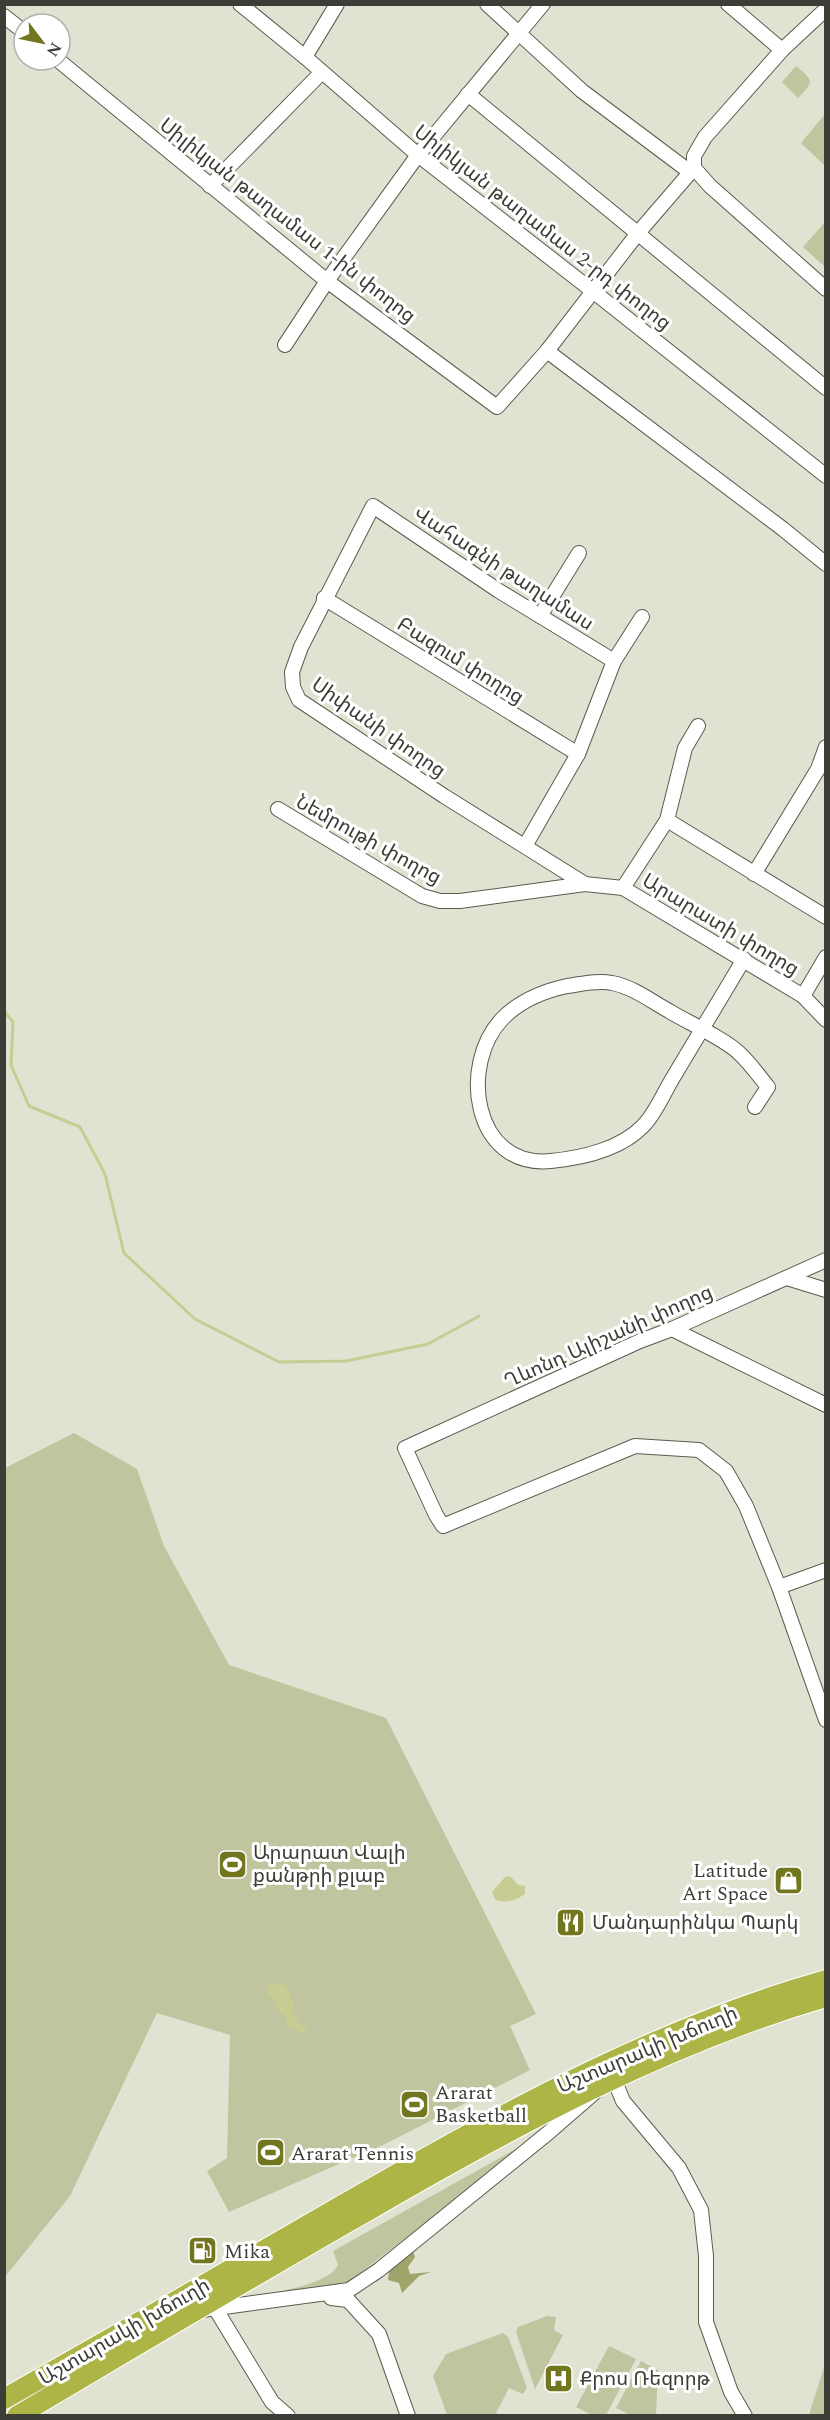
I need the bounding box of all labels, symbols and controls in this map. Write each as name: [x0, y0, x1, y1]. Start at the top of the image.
north arrow: [12, 12, 72, 72]
text: N: [40, 38, 68, 61]
street label: Սիլիկյան թաղամաս 1-ին փողոց: [153, 111, 422, 331]
street label: Սիլիկյան թաղամաս 2-րդ փողոց: [407, 118, 678, 338]
street label: Վահագնի թաղամաս: [407, 499, 600, 639]
street label: Բազում փողոց: [391, 610, 530, 712]
street label: Սիփանի փողոց: [305, 670, 452, 786]
street label: Նեմրութի փողոց: [290, 787, 447, 892]
street label: Արարատի փողոց: [636, 866, 805, 984]
street label: Ղևոնդ Ալիշանի փողոց: [499, 1277, 718, 1396]
place label: Արարատ Վալի քանթրի քլաբ: [253, 1838, 406, 1891]
sports icon: Արարատ Վալի քանթրի քլաբ: [216, 1848, 248, 1880]
place label: Latitude Art Space: [682, 1856, 768, 1909]
shop icon: Latitude Art Space: [773, 1865, 805, 1897]
restaurant icon: Մանդարինկա Պարկ: [555, 1906, 587, 1938]
place label: Մանդարինկա Պարկ: [592, 1908, 798, 1938]
street label: Աշտարակի խճուղի: [553, 1998, 742, 2101]
place label: Ararat Basketball: [435, 2078, 527, 2131]
sports icon: Ararat Basketball: [398, 2088, 430, 2120]
sports icon: Ararat Tennis: [254, 2137, 286, 2169]
place label: Ararat Tennis: [291, 2139, 414, 2169]
fuel station icon: Mika: [187, 2235, 219, 2267]
place label: Mika: [224, 2237, 270, 2267]
street label: Աշտարակի խճուղի: [33, 2271, 216, 2393]
hospital icon: Քրոս Ռեզորթ: [543, 2362, 575, 2394]
place label: Քրոս Ռեզորթ: [580, 2364, 711, 2394]

